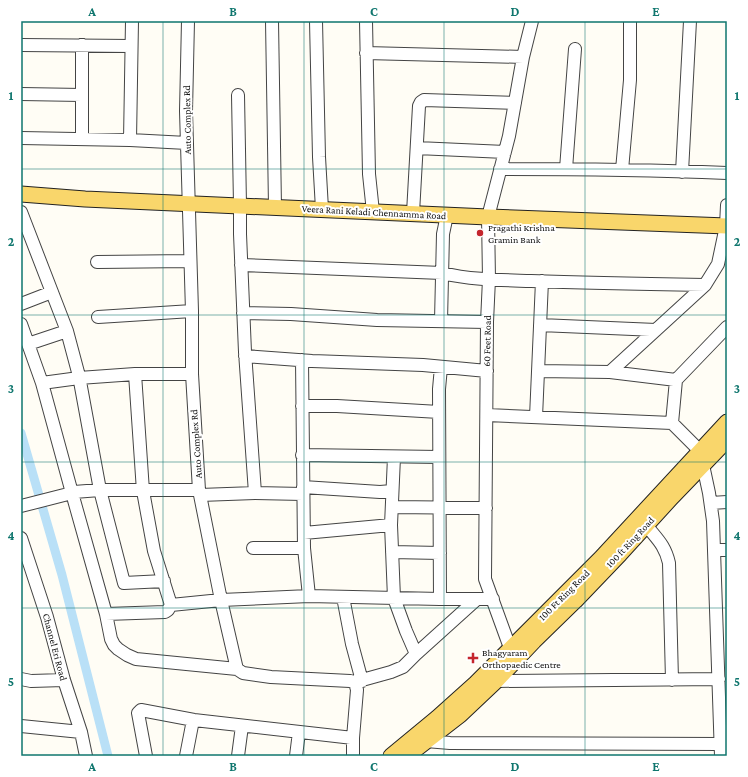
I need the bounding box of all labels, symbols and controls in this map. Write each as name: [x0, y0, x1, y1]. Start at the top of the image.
text: A: [87, 4, 96, 19]
text: B: [229, 4, 237, 19]
text: C: [370, 4, 378, 19]
text: D: [511, 4, 520, 19]
text: E: [652, 4, 660, 19]
street label: Auto Complex Rd: [181, 85, 193, 155]
text: 1: [9, 88, 14, 103]
text: 1: [735, 88, 740, 103]
street label: Veera Rani Keladi Chennamma Road: [301, 203, 447, 221]
place label: Pragathi Krishna Gramin Bank: [488, 222, 555, 245]
marker: Pragathi Krishna Gramin Bank: [475, 228, 485, 238]
text: 2: [8, 234, 15, 249]
text: 2: [734, 234, 741, 249]
street label: 60 Feet Road: [481, 314, 493, 367]
text: 3: [8, 381, 14, 396]
text: 3: [734, 381, 740, 396]
street label: Auto Complex Rd: [188, 408, 204, 479]
street label: 100 ft Ring Road: [604, 514, 657, 570]
text: 4: [7, 528, 15, 543]
text: 4: [733, 528, 741, 543]
street label: 100 Ft Ring Road: [536, 567, 592, 623]
street label: Channel Eri Road: [41, 612, 69, 683]
place label: Bhagyaram Orthopaedic Centre: [482, 647, 561, 670]
marker: Bhagyaram Orthopaedic Centre: [467, 652, 479, 664]
text: 5: [8, 674, 14, 689]
text: 5: [734, 674, 740, 689]
text: A: [87, 759, 96, 774]
text: B: [229, 759, 237, 774]
text: C: [370, 759, 378, 774]
text: D: [511, 759, 520, 774]
text: E: [652, 759, 660, 774]

